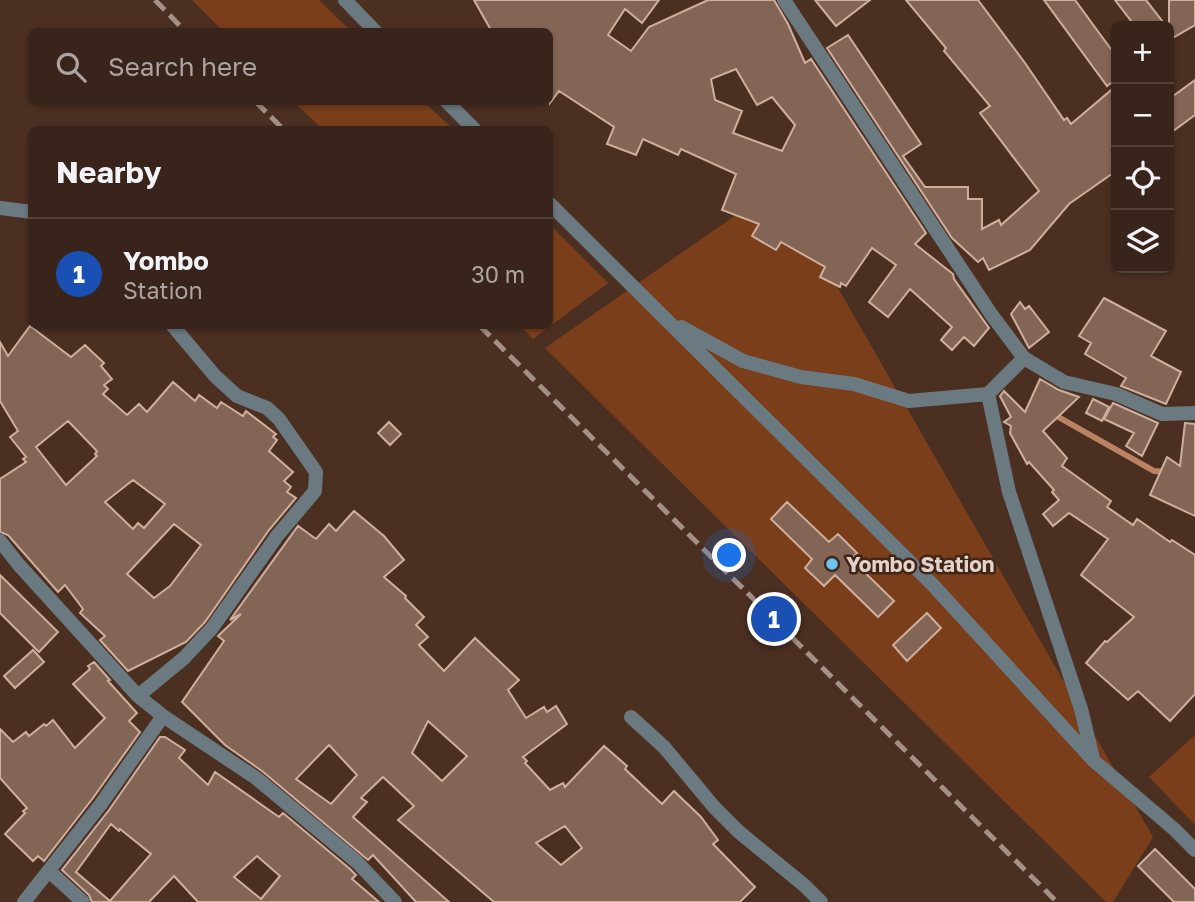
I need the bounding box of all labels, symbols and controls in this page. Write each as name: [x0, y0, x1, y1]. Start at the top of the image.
map controls: [1111, 21, 1174, 273]
button: +: [1111, 21, 1174, 84]
search box: [28, 28, 553, 105]
icon: search: [52, 48, 90, 86]
text: Search here: [108, 51, 257, 82]
button: −: [1111, 84, 1174, 147]
button: locate: [1111, 147, 1174, 210]
text: Nearby: [56, 154, 161, 190]
button: layers: [1111, 210, 1174, 273]
text: Yombo: [123, 245, 209, 276]
text: 1: [73, 260, 85, 288]
text: 30 m: [471, 260, 525, 288]
text: Station: [123, 276, 203, 304]
your location: [712, 538, 746, 572]
place label: Yombo Station: [846, 551, 994, 577]
marker: Yombo Station: [824, 556, 840, 572]
pin: 1: [751, 593, 797, 645]

